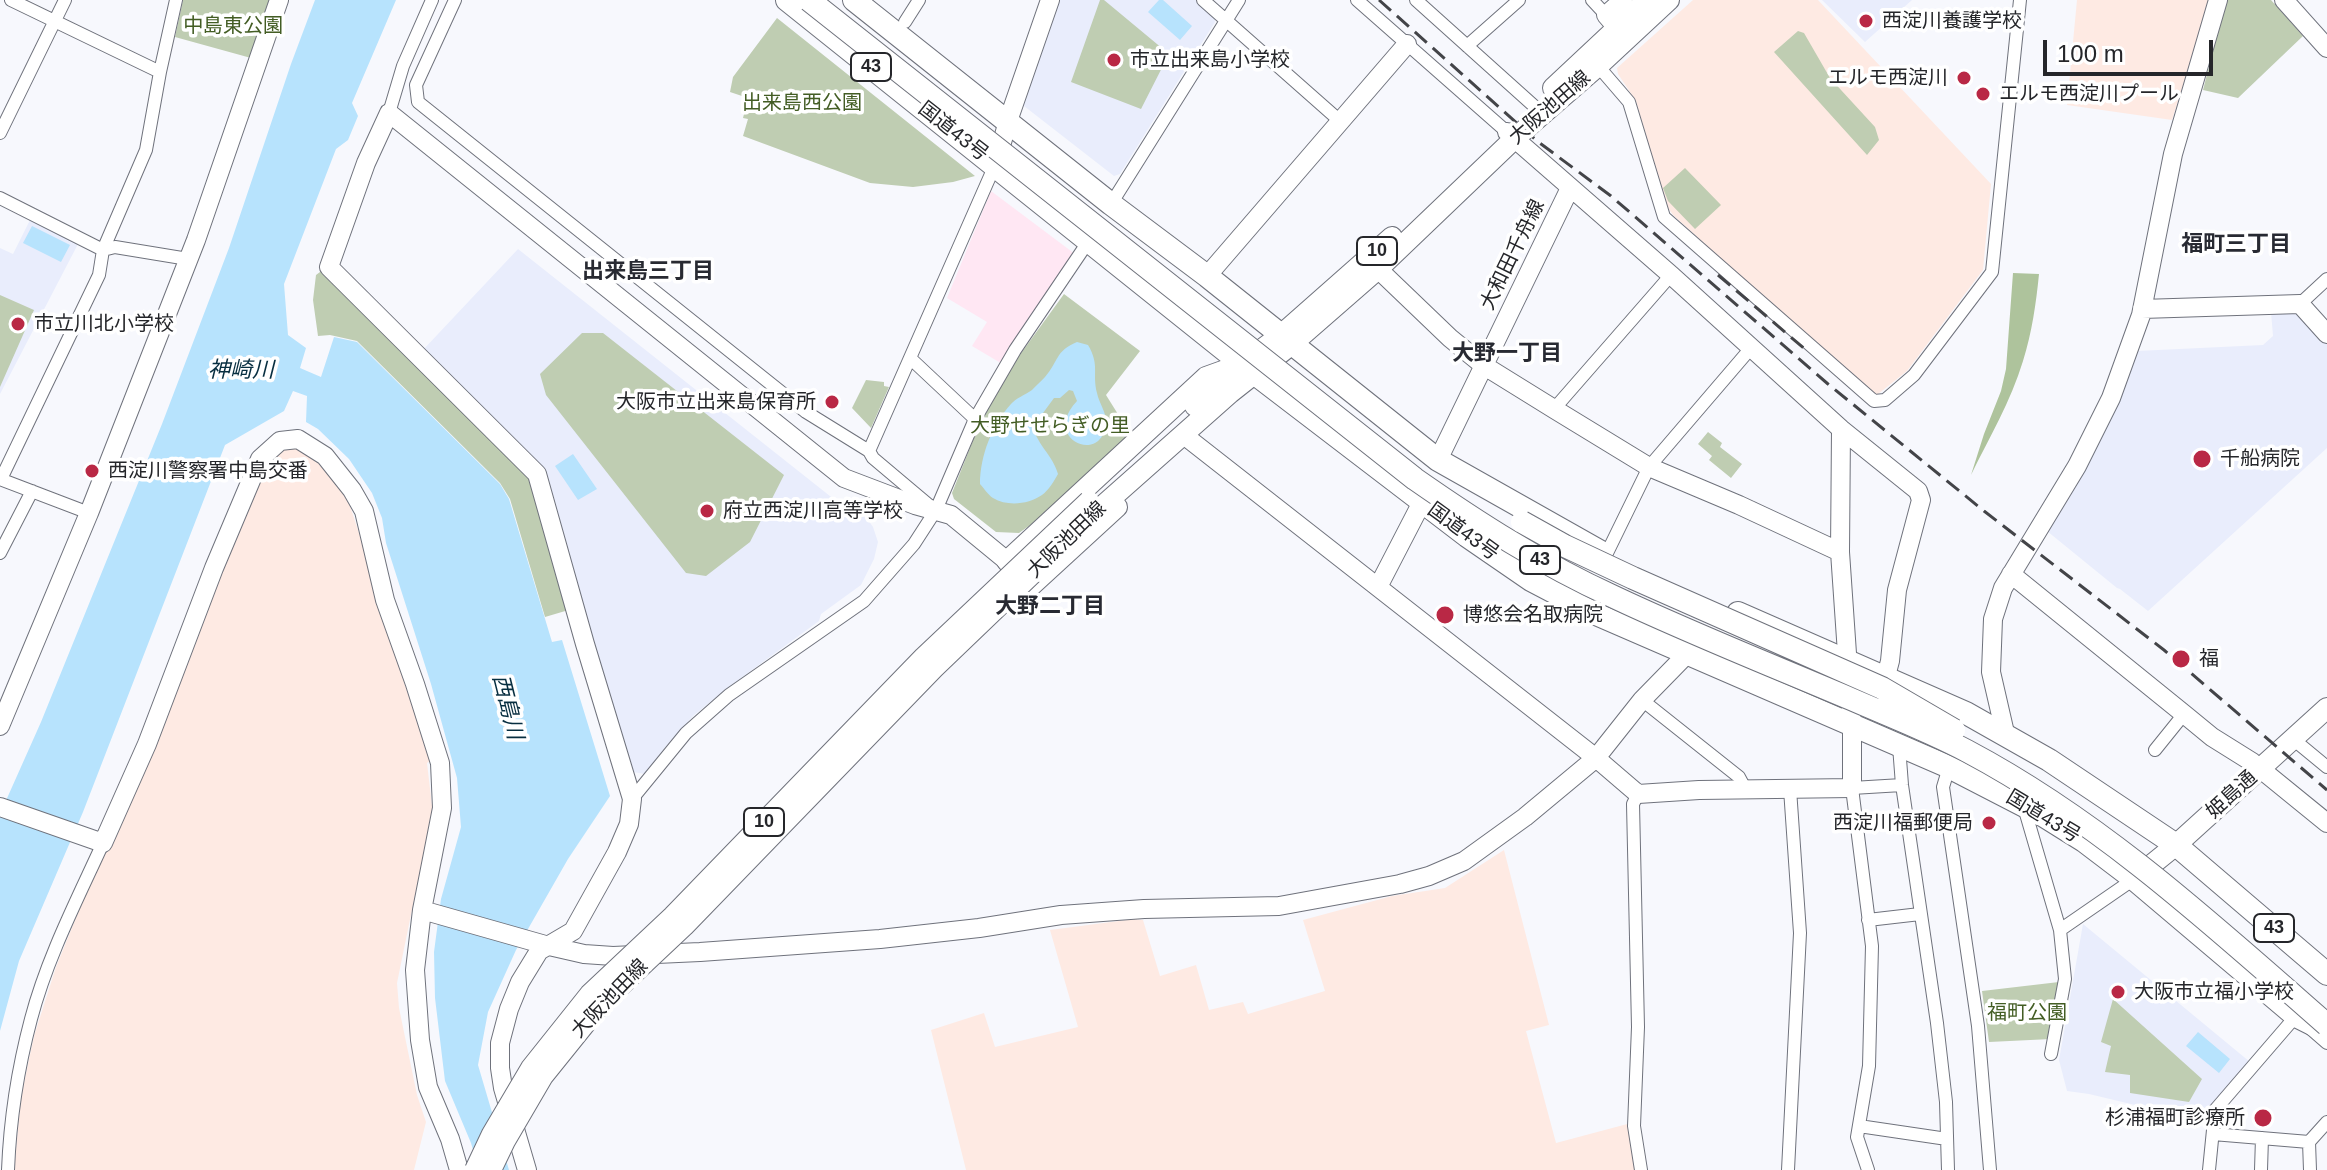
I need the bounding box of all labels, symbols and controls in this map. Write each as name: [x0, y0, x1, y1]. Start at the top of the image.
place label: 西淀川養護学校: [1882, 9, 2022, 33]
marker: 西淀川養護学校: [1857, 12, 1875, 30]
park label: 中島東公園: [183, 14, 283, 38]
scale bar: [2047, 24, 2217, 74]
text: 100 m: [2057, 40, 2124, 67]
place label: 市立出来島小学校: [1130, 48, 1290, 72]
marker: 市立出来島小学校: [1105, 51, 1123, 69]
road number: 43: [851, 53, 891, 81]
street label: 大阪池田線: [1504, 66, 1596, 150]
place label: エルモ西淀川: [1828, 66, 1948, 90]
marker: エルモ西淀川: [1955, 69, 1973, 87]
place label: エルモ西淀川プール: [1999, 82, 2179, 106]
marker: エルモ西淀川プール: [1974, 85, 1992, 103]
park label: 出来島西公園: [742, 91, 862, 115]
street label: 国道43号: [913, 97, 993, 167]
street label: 大和田千舟線: [1476, 196, 1550, 314]
district label: 福町三丁目: [2181, 232, 2291, 258]
road number: 10: [1357, 237, 1397, 265]
district label: 出来島三丁目: [582, 259, 714, 285]
place label: 市立川北小学校: [34, 312, 174, 336]
marker: 市立川北小学校: [9, 315, 27, 333]
district label: 大野一丁目: [1452, 341, 1562, 367]
water label: 神崎川: [208, 358, 274, 384]
place label: 大阪市立出来島保育所: [616, 390, 816, 414]
marker: 大阪市立出来島保育所: [823, 393, 841, 411]
park label: 大野せせらぎの里: [970, 414, 1130, 438]
place label: 千船病院: [2220, 447, 2300, 471]
marker: 千船病院: [2191, 448, 2213, 470]
place label: 西淀川警察署中島交番: [108, 459, 308, 483]
marker: 西淀川警察署中島交番: [83, 462, 101, 480]
street label: 大阪池田線: [1023, 497, 1111, 583]
street label: 国道43号: [1423, 498, 1503, 566]
place label: 府立西淀川高等学校: [723, 499, 903, 523]
marker: 府立西淀川高等学校: [698, 502, 716, 520]
road number: 43: [1520, 546, 1560, 574]
district label: 大野二丁目: [995, 594, 1105, 620]
place label: 博悠会名取病院: [1463, 603, 1603, 627]
marker: 博悠会名取病院: [1434, 604, 1456, 626]
place label: 福: [2199, 647, 2219, 671]
marker: 福: [2170, 648, 2192, 670]
water label: 西島川: [486, 672, 528, 742]
street label: 姫島通: [2202, 766, 2262, 824]
street label: 国道43号: [2002, 786, 2084, 848]
road number: 10: [744, 808, 784, 836]
place label: 西淀川福郵便局: [1833, 811, 1973, 835]
marker: 西淀川福郵便局: [1980, 814, 1998, 832]
road number: 43: [2254, 914, 2294, 942]
street label: 大阪池田線: [567, 955, 653, 1043]
place label: 大阪市立福小学校: [2134, 980, 2294, 1004]
marker: 大阪市立福小学校: [2109, 983, 2127, 1001]
park label: 福町公園: [1987, 1001, 2067, 1025]
place label: 杉浦福町診療所: [2105, 1106, 2245, 1130]
marker: 杉浦福町診療所: [2252, 1107, 2274, 1129]

